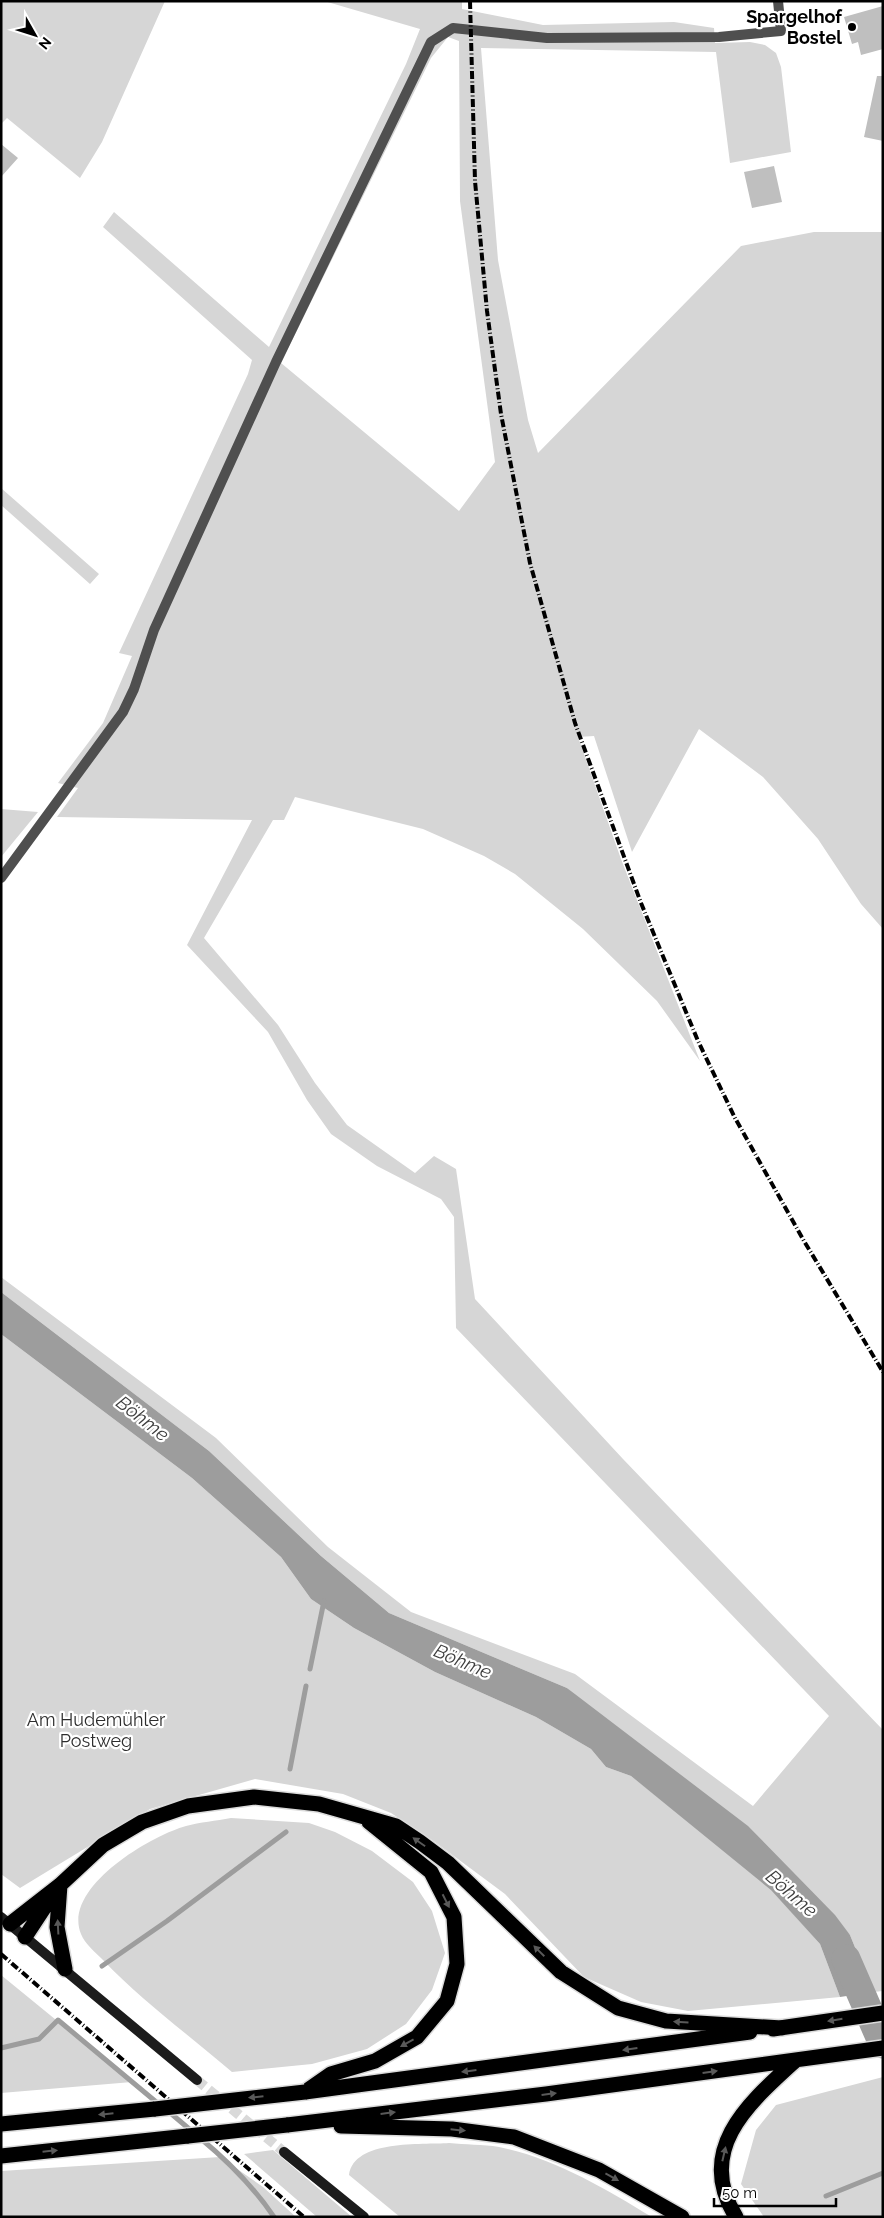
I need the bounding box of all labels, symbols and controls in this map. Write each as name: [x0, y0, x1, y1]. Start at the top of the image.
place label: Spargelhof Bostel: [746, 6, 843, 48]
north arrow: [10, 10, 60, 60]
marker: Spargelhof Bostel: [846, 21, 858, 33]
text: N: [36, 34, 55, 52]
water label: Böhme: [112, 1391, 174, 1445]
water label: Böhme: [431, 1639, 495, 1683]
park label: Am Hudemühler Postweg: [27, 1709, 166, 1751]
one-way arrow: [413, 1837, 426, 1847]
water label: Böhme: [762, 1865, 822, 1921]
one-way arrow: [442, 1894, 450, 1908]
one-way arrow: [54, 1919, 62, 1935]
one-way arrow: [534, 1945, 546, 1957]
one-way arrow: [826, 2016, 842, 2024]
one-way arrow: [673, 2017, 689, 2025]
one-way arrow: [400, 2039, 414, 2047]
one-way arrow: [622, 2045, 638, 2053]
one-way arrow: [461, 2067, 477, 2075]
one-way arrow: [702, 2068, 718, 2076]
one-way arrow: [541, 2089, 557, 2097]
one-way arrow: [248, 2093, 264, 2101]
one-way arrow: [380, 2109, 396, 2117]
one-way arrow: [98, 2110, 114, 2118]
one-way arrow: [451, 2126, 467, 2134]
one-way arrow: [720, 2146, 728, 2161]
one-way arrow: [42, 2147, 58, 2155]
one-way arrow: [605, 2173, 620, 2181]
scale bar: [714, 2176, 836, 2208]
text: 50 m: [722, 2184, 757, 2202]

